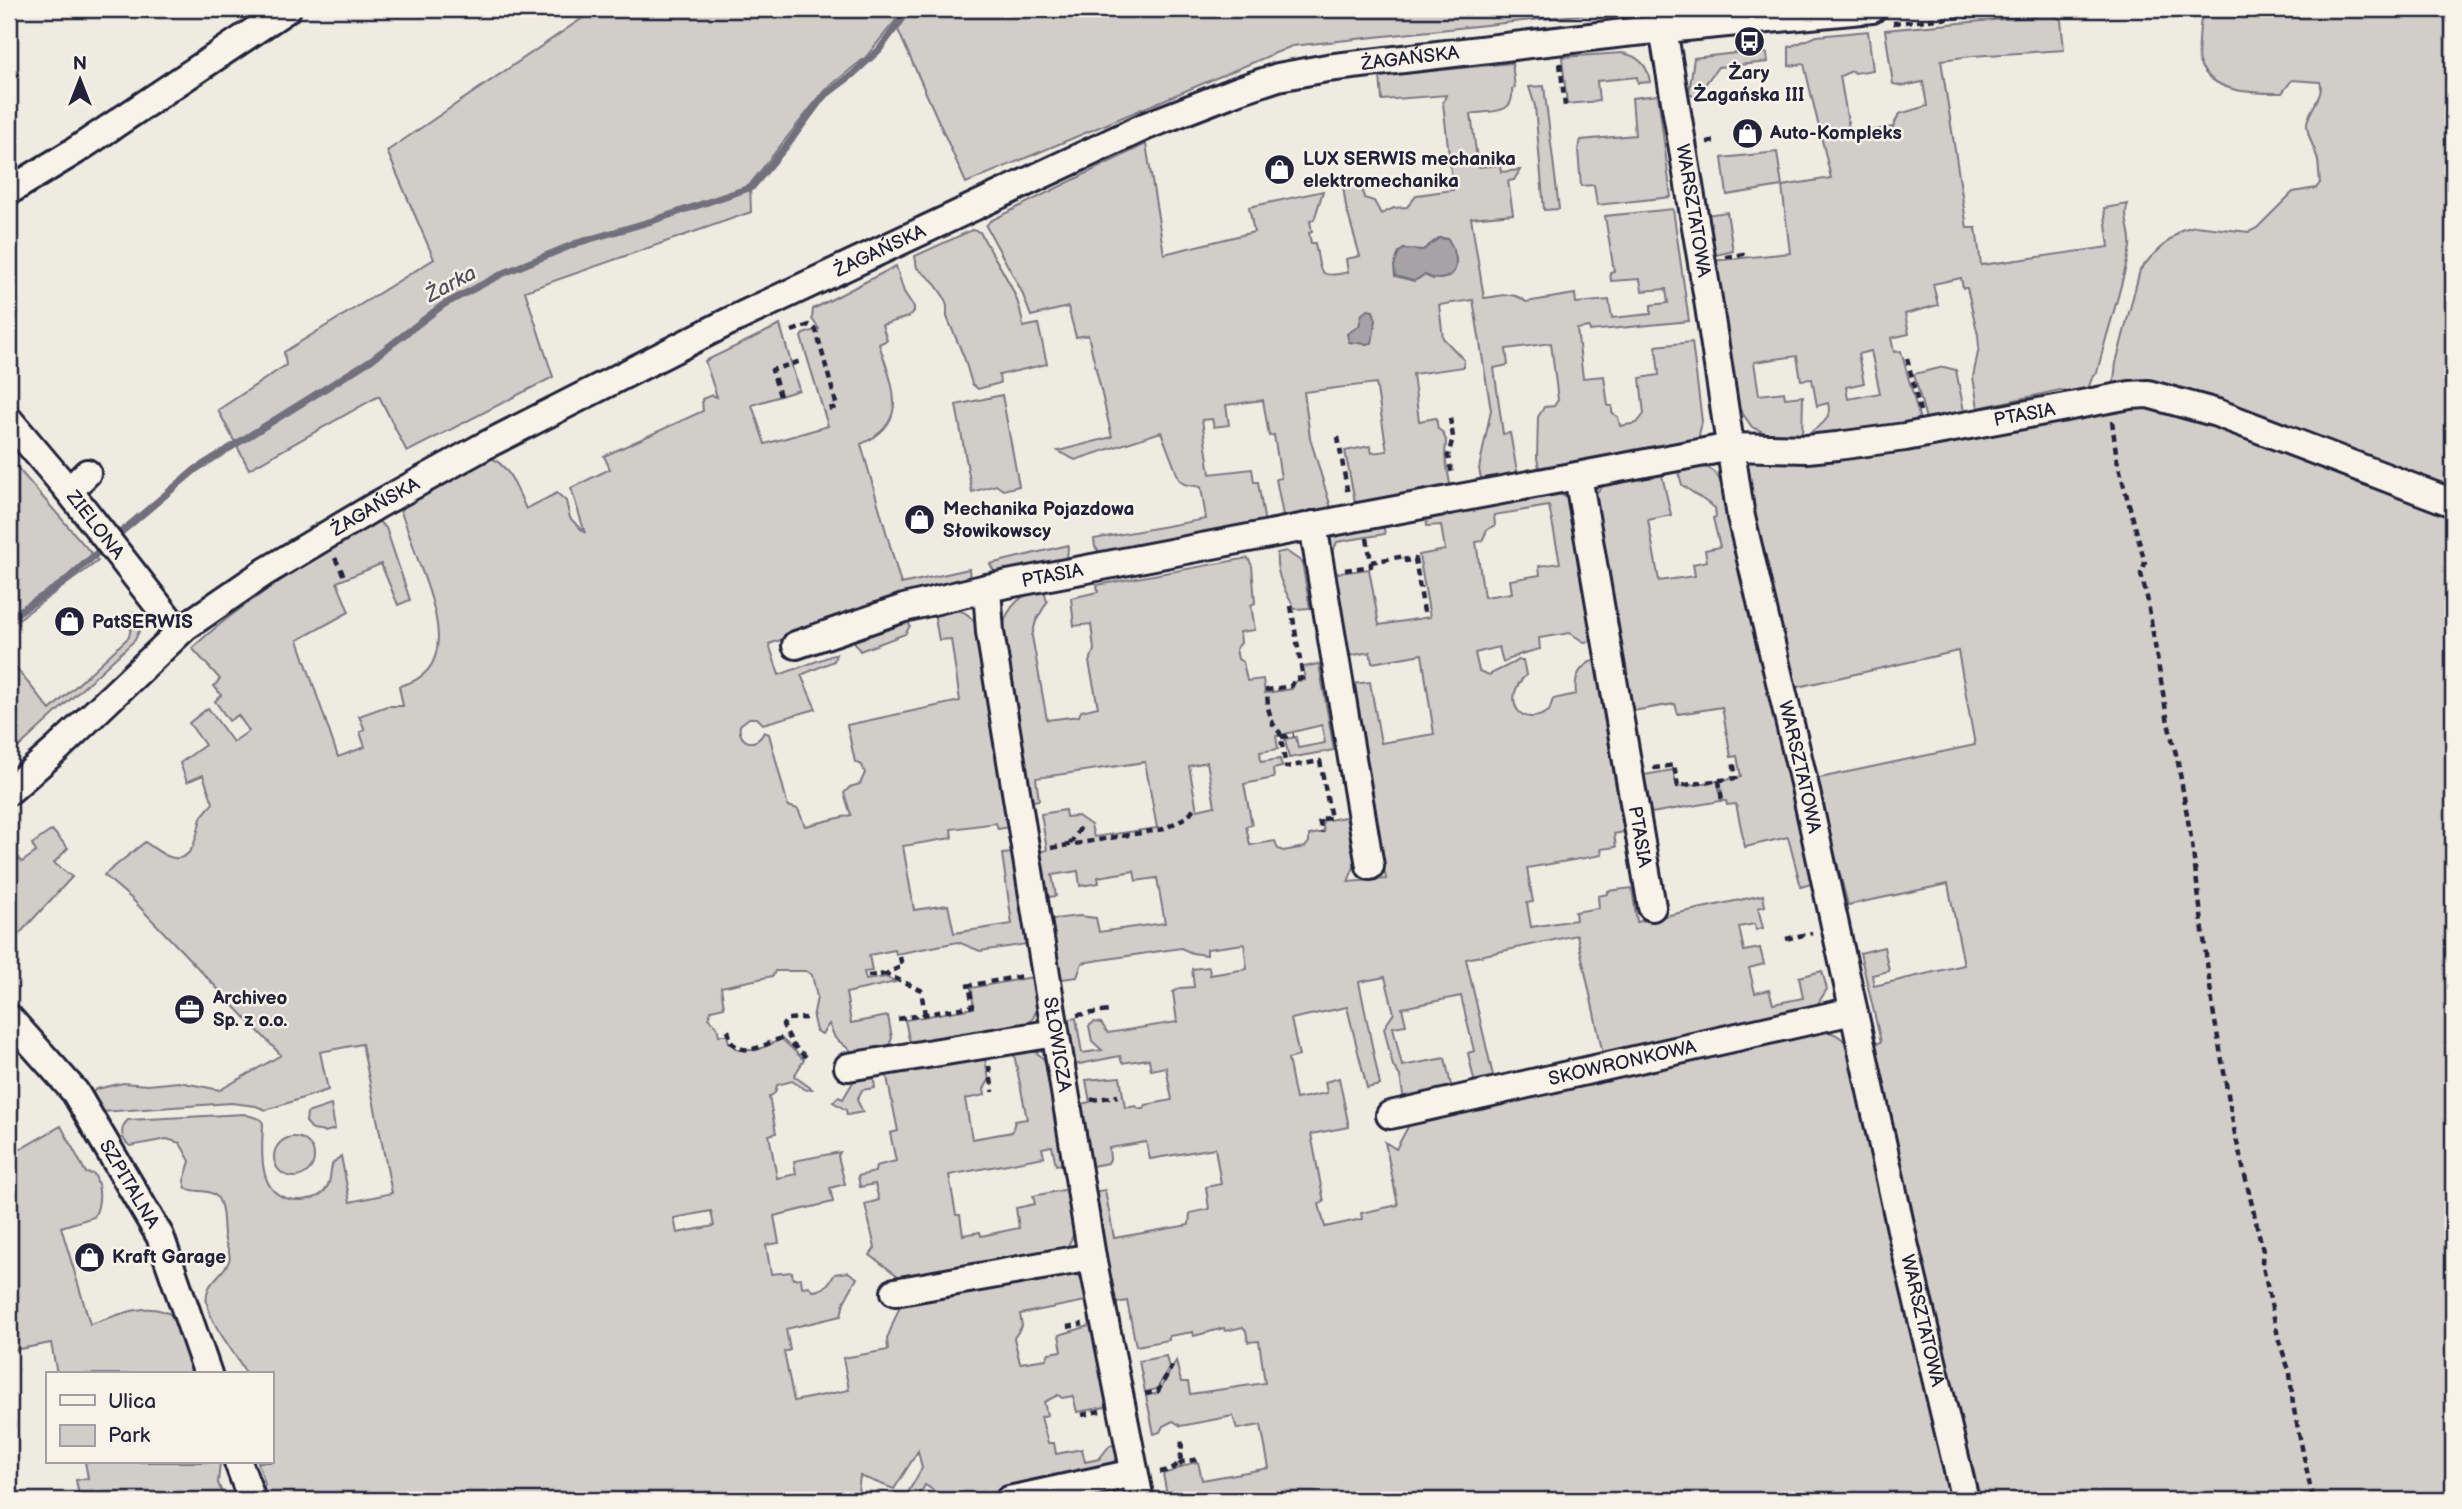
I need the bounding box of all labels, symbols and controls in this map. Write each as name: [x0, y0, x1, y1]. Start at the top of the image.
bus stop icon: Żary Żagańska III: [1732, 25, 1766, 59]
street label: ŻAGAŃSKA: [1359, 41, 1460, 75]
north arrow: [46, 46, 116, 116]
text: N: [73, 53, 87, 76]
place label: Żary Żagańska III: [1693, 61, 1805, 107]
shop icon: Auto-Kompleks: [1730, 116, 1764, 150]
place label: Auto-Kompleks: [1769, 122, 1902, 145]
street label: WARSZTATOWA: [1671, 142, 1716, 279]
place label: LUX SERWIS mechanika elektromechanika: [1303, 148, 1516, 193]
shop icon: LUX SERWIS mechanika elektromechanika: [1263, 153, 1297, 187]
street label: ŻAGAŃSKA: [830, 219, 930, 282]
water label: Żarka: [420, 260, 481, 308]
street label: PTASIA: [1992, 398, 2057, 432]
street label: ŻAGAŃSKA: [326, 472, 424, 542]
street label: ZIELONA: [61, 485, 130, 564]
place label: Mechanika Pojazdowa Słowikowscy: [943, 498, 1134, 543]
shop icon: Mechanika Pojazdowa Słowikowscy: [903, 503, 937, 537]
street label: PTASIA: [1020, 558, 1085, 593]
shop icon: PatSERWIS: [52, 605, 86, 639]
place label: PatSERWIS: [92, 611, 193, 634]
street label: WARSZTATOWA: [1773, 699, 1826, 836]
street label: PTASIA: [1623, 804, 1657, 870]
place label: Archiveo Sp. z o.o.: [212, 987, 288, 1032]
office icon: Archiveo Sp. z o.o.: [173, 992, 207, 1026]
street label: SŁOWICZA: [1038, 995, 1076, 1094]
street label: SKOWRONKOWA: [1546, 1035, 1699, 1091]
street label: SZPITALNA: [94, 1136, 165, 1233]
shop icon: Kraft Garage: [72, 1240, 106, 1274]
place label: Kraft Garage: [112, 1246, 226, 1269]
street label: WARSZTATOWA: [1896, 1252, 1949, 1389]
legend: [46, 1372, 273, 1464]
text: Ulica: [108, 1389, 156, 1414]
text: Park: [108, 1423, 151, 1448]

